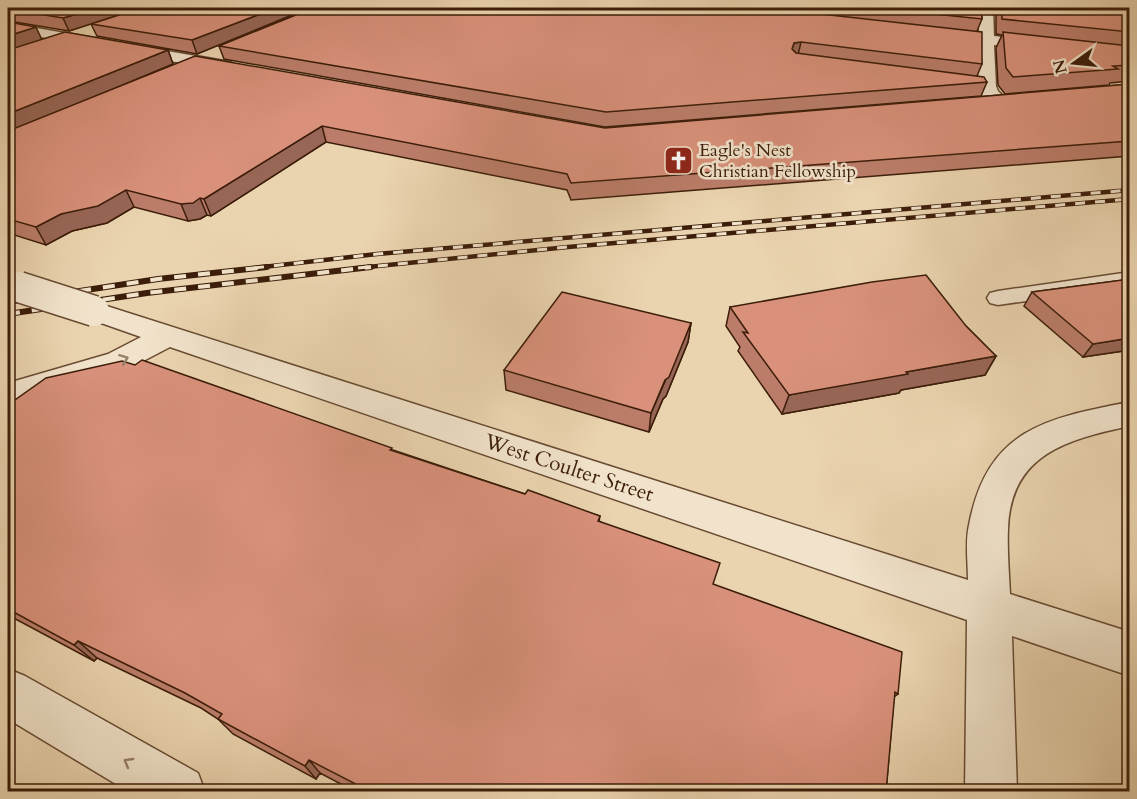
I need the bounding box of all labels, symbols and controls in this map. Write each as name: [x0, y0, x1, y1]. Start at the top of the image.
north arrow: [1044, 33, 1104, 93]
text: N: [1048, 57, 1073, 76]
place label: Eagle's Nest Christian Fellowship: [699, 138, 856, 184]
church icon: Eagle's Nest Christian Fellowship: [662, 144, 694, 176]
one-way arrow: [118, 354, 129, 366]
street label: West Coulter Street: [480, 427, 658, 509]
one-way arrow: [124, 758, 135, 770]

